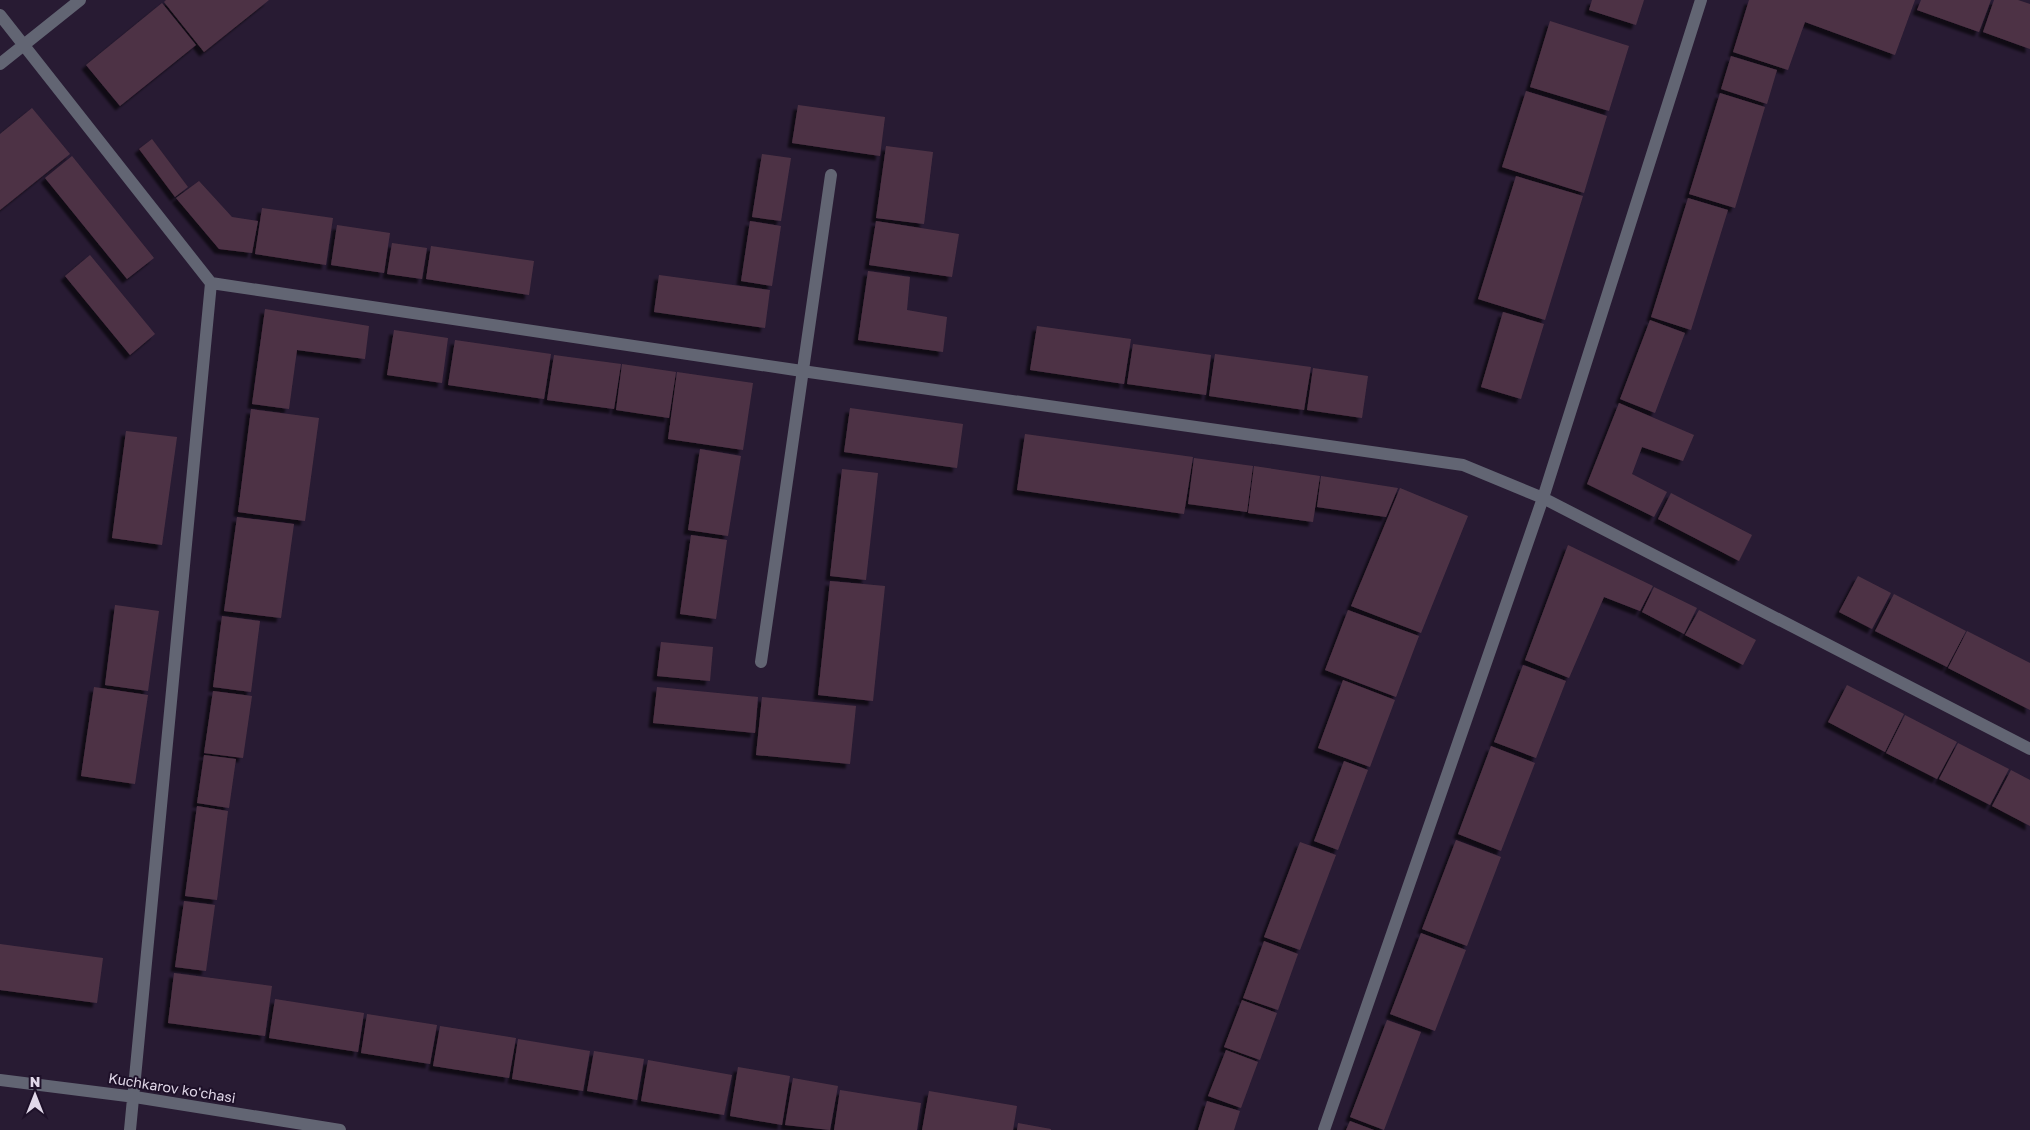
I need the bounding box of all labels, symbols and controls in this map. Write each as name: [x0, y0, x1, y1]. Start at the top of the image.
street label: Kuchkarov ko'chasi: [107, 1069, 237, 1106]
north arrow: [10, 1070, 60, 1120]
text: N: [30, 1073, 40, 1090]

